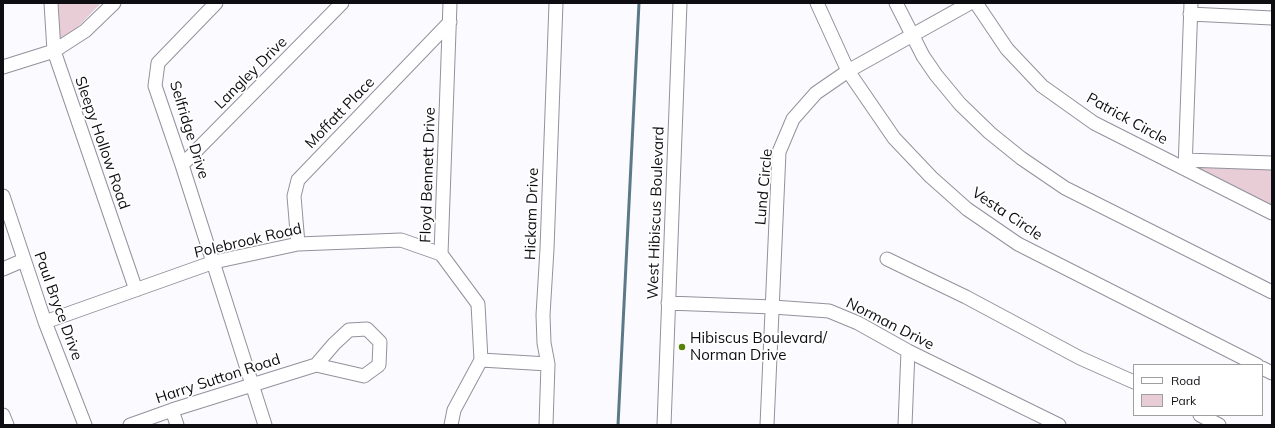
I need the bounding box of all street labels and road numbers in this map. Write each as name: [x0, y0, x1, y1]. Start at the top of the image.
street label: Langley Drive: [211, 33, 291, 113]
street label: Sleepy Hollow Road: [71, 74, 133, 212]
street label: Moffatt Place: [302, 74, 378, 152]
street label: Selfridge Drive: [166, 79, 212, 181]
street label: Patrick Circle: [1083, 89, 1171, 149]
street label: Floyd Bennett Drive: [417, 107, 439, 243]
street label: West Hibiscus Boulevard: [644, 126, 668, 300]
street label: Lund Circle: [752, 148, 776, 226]
street label: Hickam Drive: [521, 167, 543, 261]
street label: Vesta Circle: [968, 184, 1046, 244]
street label: Polebrook Road: [193, 220, 303, 262]
street label: Paul Bryce Drive: [30, 249, 86, 363]
street label: Norman Drive: [843, 294, 937, 354]
street label: Harry Sutton Road: [153, 350, 283, 408]

